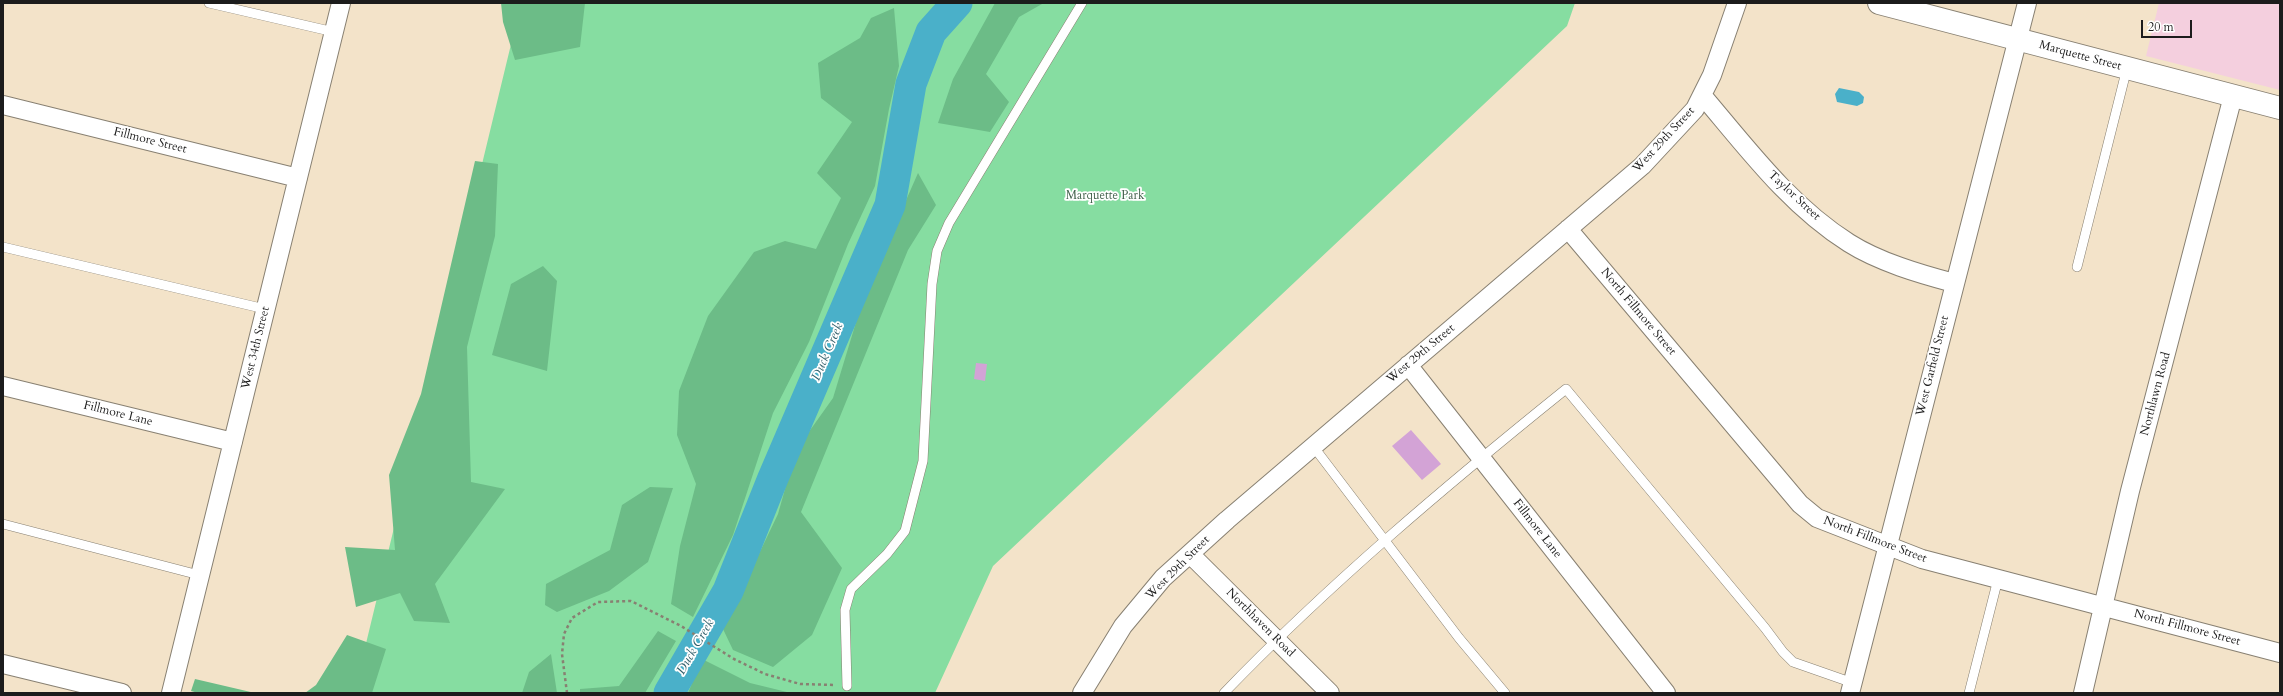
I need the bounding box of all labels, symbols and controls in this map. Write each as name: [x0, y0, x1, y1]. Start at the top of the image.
scale bar: [2143, 12, 2194, 38]
text: 20 m: [2148, 19, 2174, 35]
street label: Marquette Street: [2037, 38, 2123, 74]
street label: West 29th Street: [1630, 104, 1698, 176]
street label: Fillmore Street: [112, 125, 188, 157]
street label: Taylor Street: [1765, 168, 1823, 224]
park label: Marquette Park: [1066, 189, 1144, 203]
street label: North Fillmore Street: [1597, 265, 1679, 359]
street label: West 34th Street: [239, 305, 273, 391]
street label: West Garfield Street: [1914, 315, 1952, 417]
water label: Duck Creek: [809, 321, 847, 383]
street label: West 29th Street: [1384, 321, 1458, 387]
street label: Northlawn Road: [2138, 351, 2174, 437]
street label: Fillmore Lane: [82, 398, 154, 430]
street label: Fillmore Lane: [1510, 497, 1564, 561]
street label: North Fillmore Street: [1821, 514, 1929, 566]
street label: West 29th Street: [1143, 533, 1213, 603]
street label: Northhaven Road: [1223, 586, 1297, 660]
street label: North Fillmore Street: [2132, 607, 2242, 649]
water label: Duck Creek: [674, 616, 718, 678]

